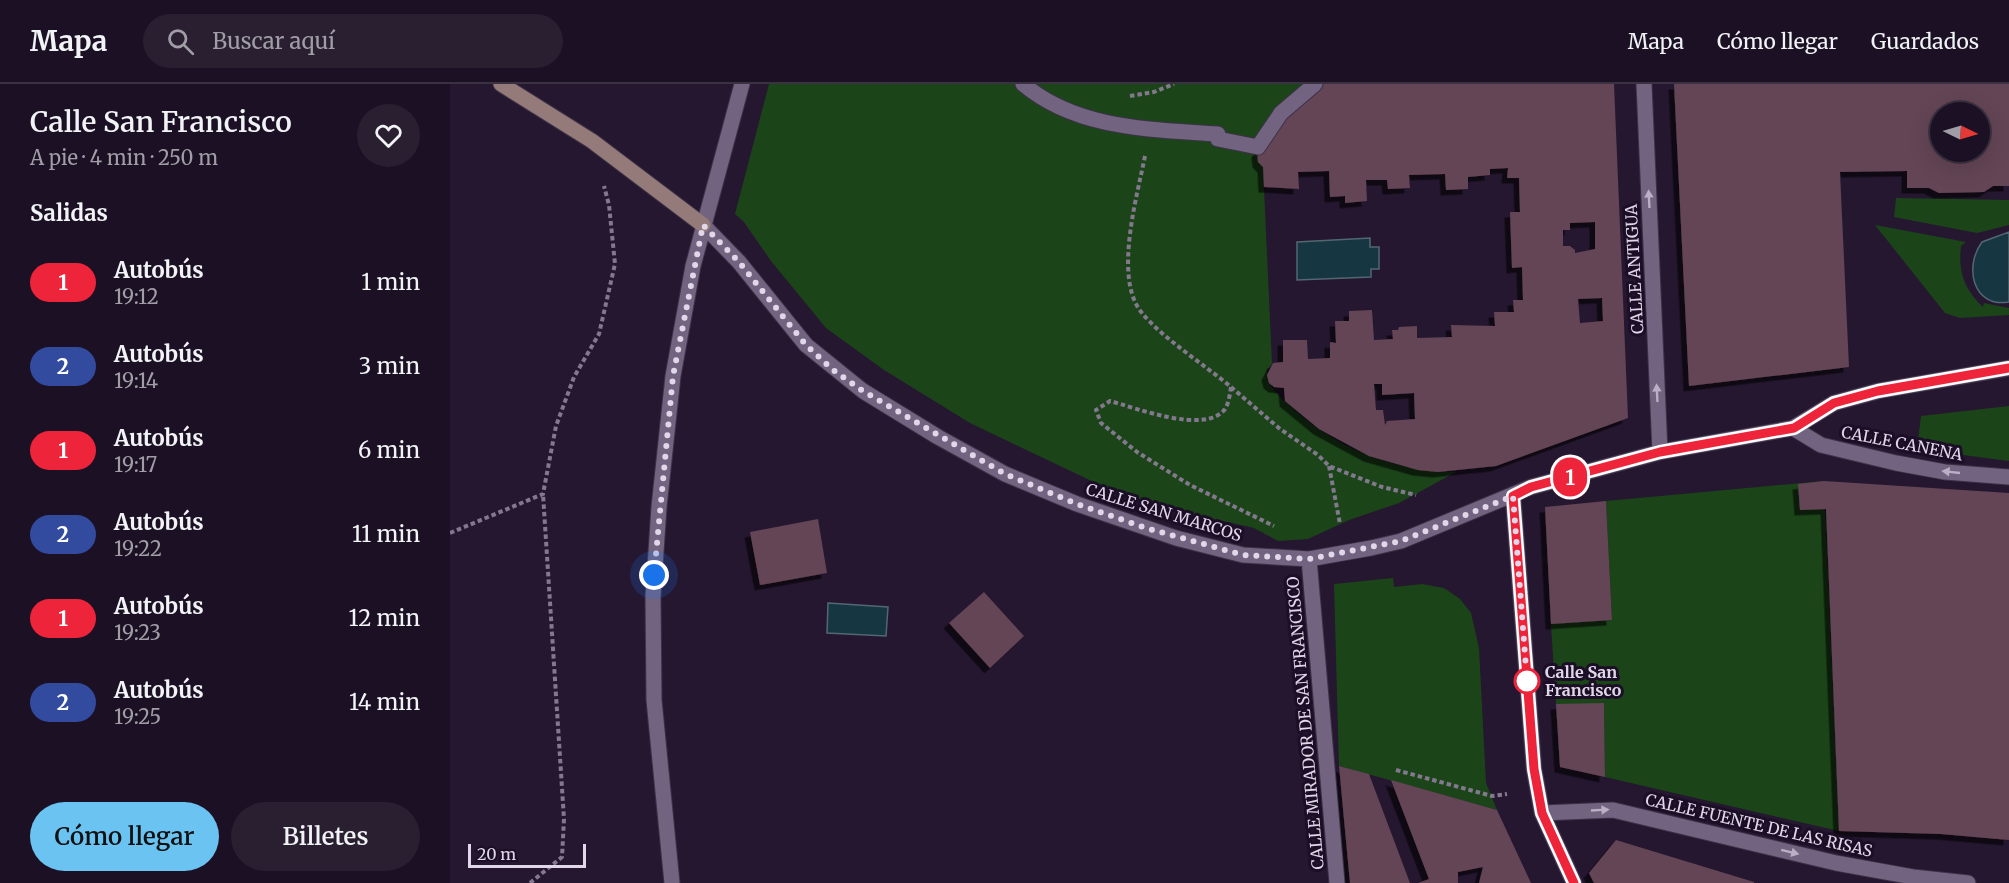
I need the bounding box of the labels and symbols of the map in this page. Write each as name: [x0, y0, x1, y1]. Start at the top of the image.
north arrow: [1930, 102, 1990, 162]
one-way arrow: [1644, 189, 1653, 208]
street label: CALLE ANTIGUA: [1621, 203, 1647, 335]
one-way arrow: [1653, 384, 1662, 403]
street label: CALLE CANENA: [1840, 421, 1965, 465]
line badge: 1: [1550, 458, 1590, 496]
one-way arrow: [1941, 467, 1960, 477]
street label: CALLE SAN MARCOS: [1084, 479, 1244, 545]
your location: [639, 560, 669, 590]
street label: CALLE MIRADOR DE SAN FRANCISCO: [1282, 575, 1328, 870]
place label: Calle San Francisco: [1545, 662, 1622, 700]
marker: Calle San Francisco: [1514, 668, 1540, 694]
street label: CALLE FUENTE DE LAS RISAS: [1644, 789, 1874, 861]
one-way arrow: [1591, 806, 1610, 815]
scale bar: [468, 841, 586, 868]
one-way arrow: [1781, 848, 1800, 858]

